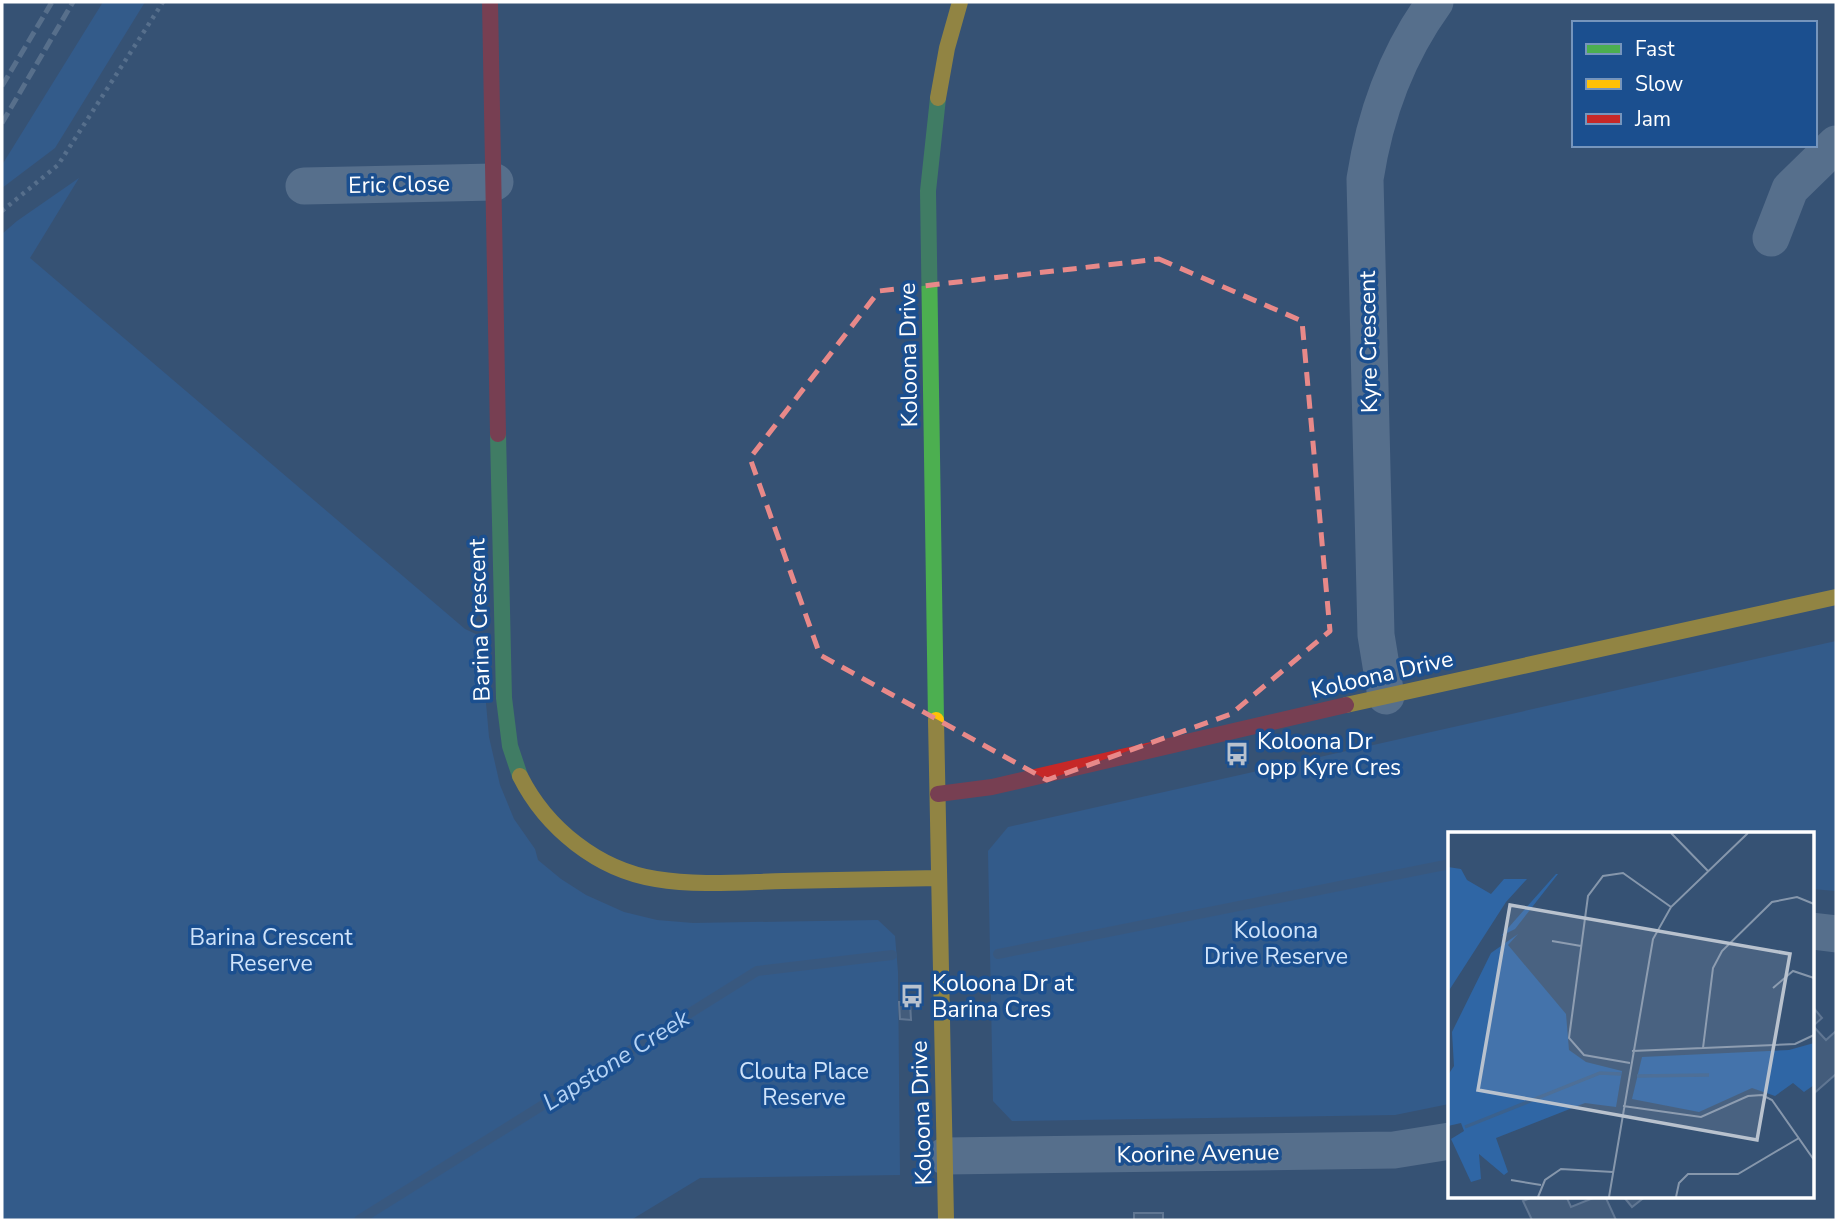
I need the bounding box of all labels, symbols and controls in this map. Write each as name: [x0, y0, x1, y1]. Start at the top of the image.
legend: [1572, 21, 1817, 147]
text: Fast: [1635, 35, 1675, 63]
text: Slow: [1635, 70, 1684, 98]
text: Jam: [1634, 105, 1671, 133]
street label: Eric Close: [348, 168, 450, 201]
street label: Kyre Crescent: [1352, 270, 1385, 413]
street label: Koloona Drive: [892, 282, 925, 428]
street label: Barina Crescent: [461, 537, 498, 702]
street label: Koloona Drive: [1308, 643, 1456, 706]
place label: Koloona Dr opp Kyre Cres: [1257, 726, 1401, 783]
bus stop icon: Koloona Dr opp Kyre Cres: [1223, 740, 1251, 768]
inset map: [1448, 832, 1814, 1198]
park label: Koloona Drive Reserve: [1204, 915, 1348, 972]
park label: Barina Crescent Reserve: [189, 922, 354, 979]
place label: Koloona Dr at Barina Cres: [932, 968, 1075, 1025]
bus stop icon: Koloona Dr at Barina Cres: [898, 982, 926, 1010]
water label: Lapstone Creek: [536, 1002, 696, 1118]
street label: Koloona Drive: [903, 1040, 940, 1186]
park label: Clouta Place Reserve: [739, 1056, 869, 1113]
street label: Koorine Avenue: [1116, 1137, 1280, 1170]

